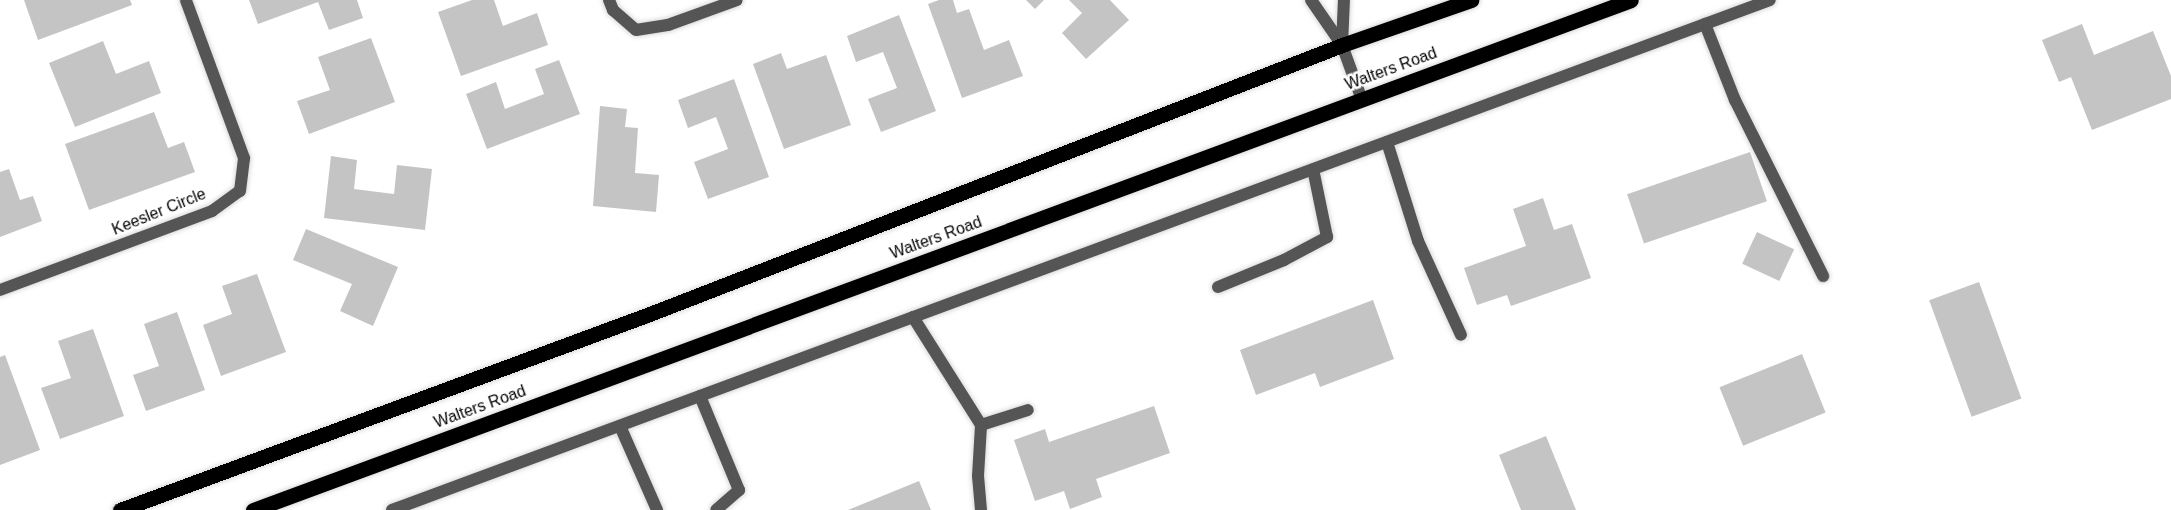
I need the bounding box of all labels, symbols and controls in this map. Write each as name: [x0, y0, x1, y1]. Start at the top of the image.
street label: Walters Road: [1342, 44, 1440, 94]
street label: Keesler Circle: [109, 184, 209, 240]
street label: Walters Road: [887, 213, 985, 263]
street label: Walters Road: [431, 382, 529, 432]

